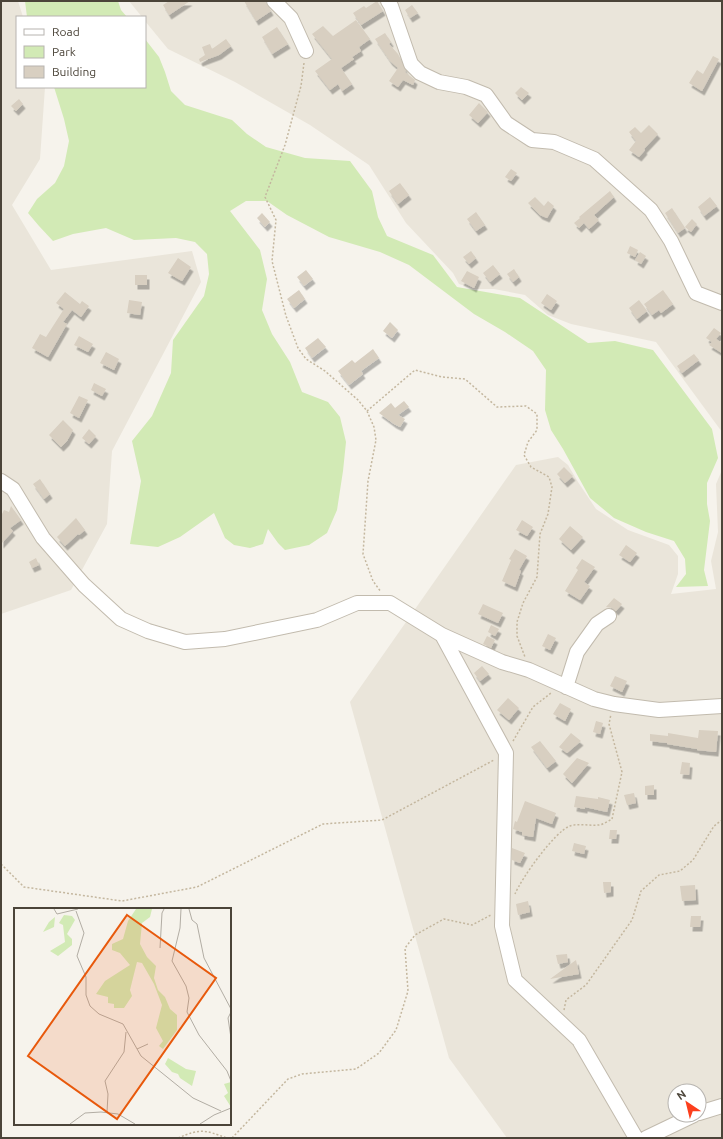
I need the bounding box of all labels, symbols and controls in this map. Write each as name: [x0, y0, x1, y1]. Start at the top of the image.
legend: [16, 16, 146, 88]
text: Road: [52, 25, 80, 38]
text: Park: [52, 45, 76, 58]
text: Building: [52, 65, 96, 78]
inset map: [14, 908, 231, 1125]
north arrow: [667, 1083, 707, 1123]
text: N: [674, 1088, 688, 1102]

